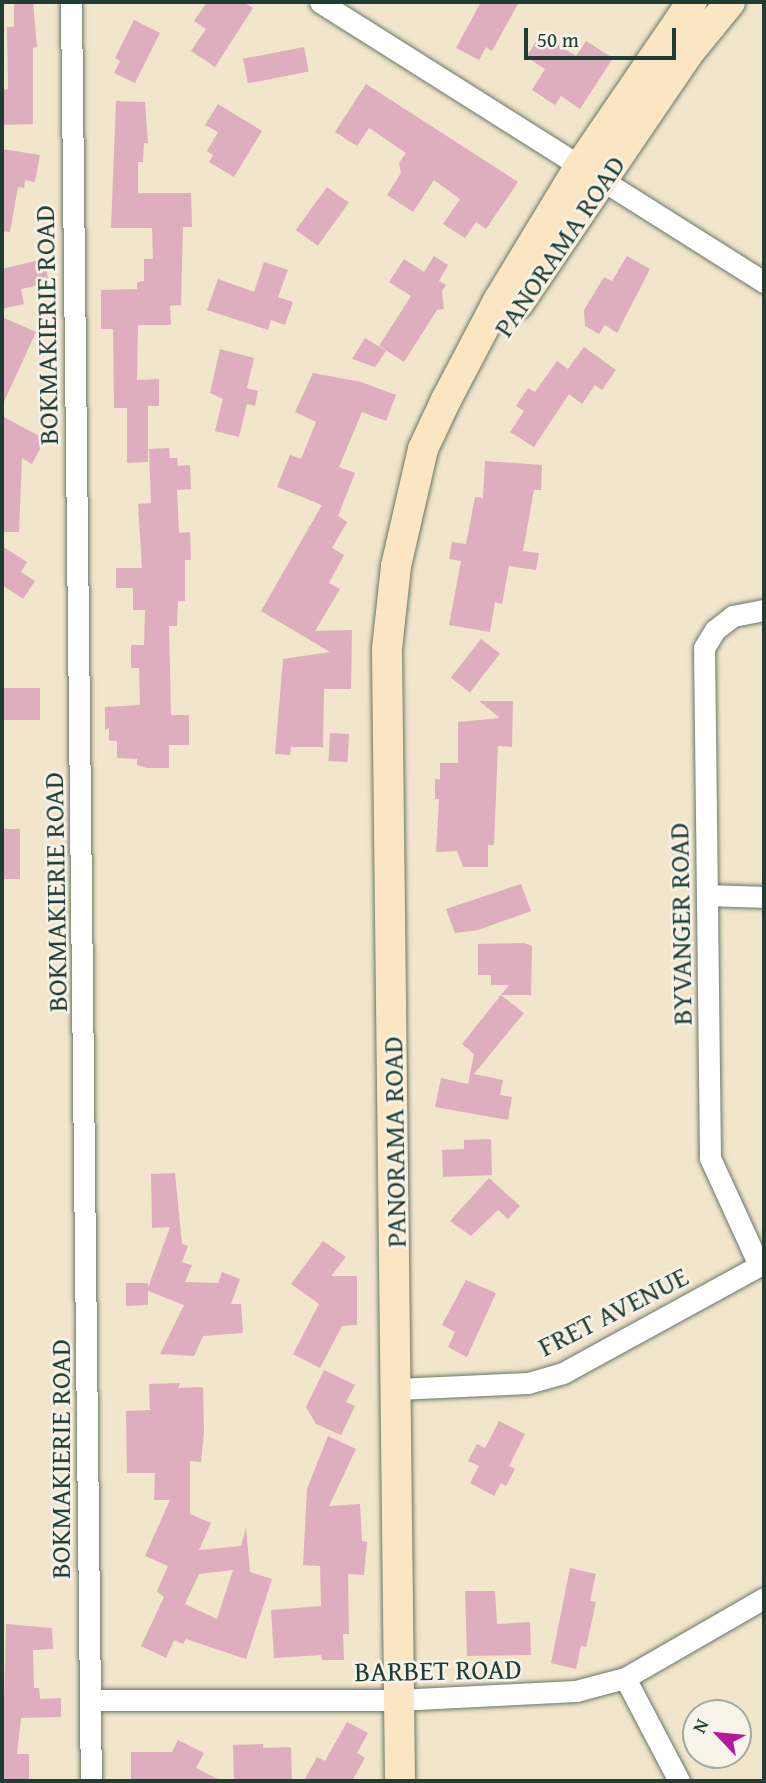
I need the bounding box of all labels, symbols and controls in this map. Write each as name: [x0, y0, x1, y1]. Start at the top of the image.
scale bar: [528, 14, 680, 58]
text: 50 m: [537, 24, 579, 55]
street label: PANORAMA ROAD: [486, 149, 632, 343]
street label: BOKMAKIERIE ROAD: [27, 205, 65, 445]
street label: BOKMAKIERIE ROAD: [36, 772, 74, 1012]
street label: BYVANGER ROAD: [661, 822, 699, 1026]
street label: PANORAMA ROAD: [375, 1036, 413, 1248]
street label: FRET AVENUE: [532, 1259, 694, 1363]
street label: BOKMAKIERIE ROAD: [43, 1339, 77, 1579]
street label: BARBET ROAD: [354, 1652, 522, 1688]
north arrow: [682, 1699, 752, 1769]
text: N: [685, 1714, 715, 1738]

